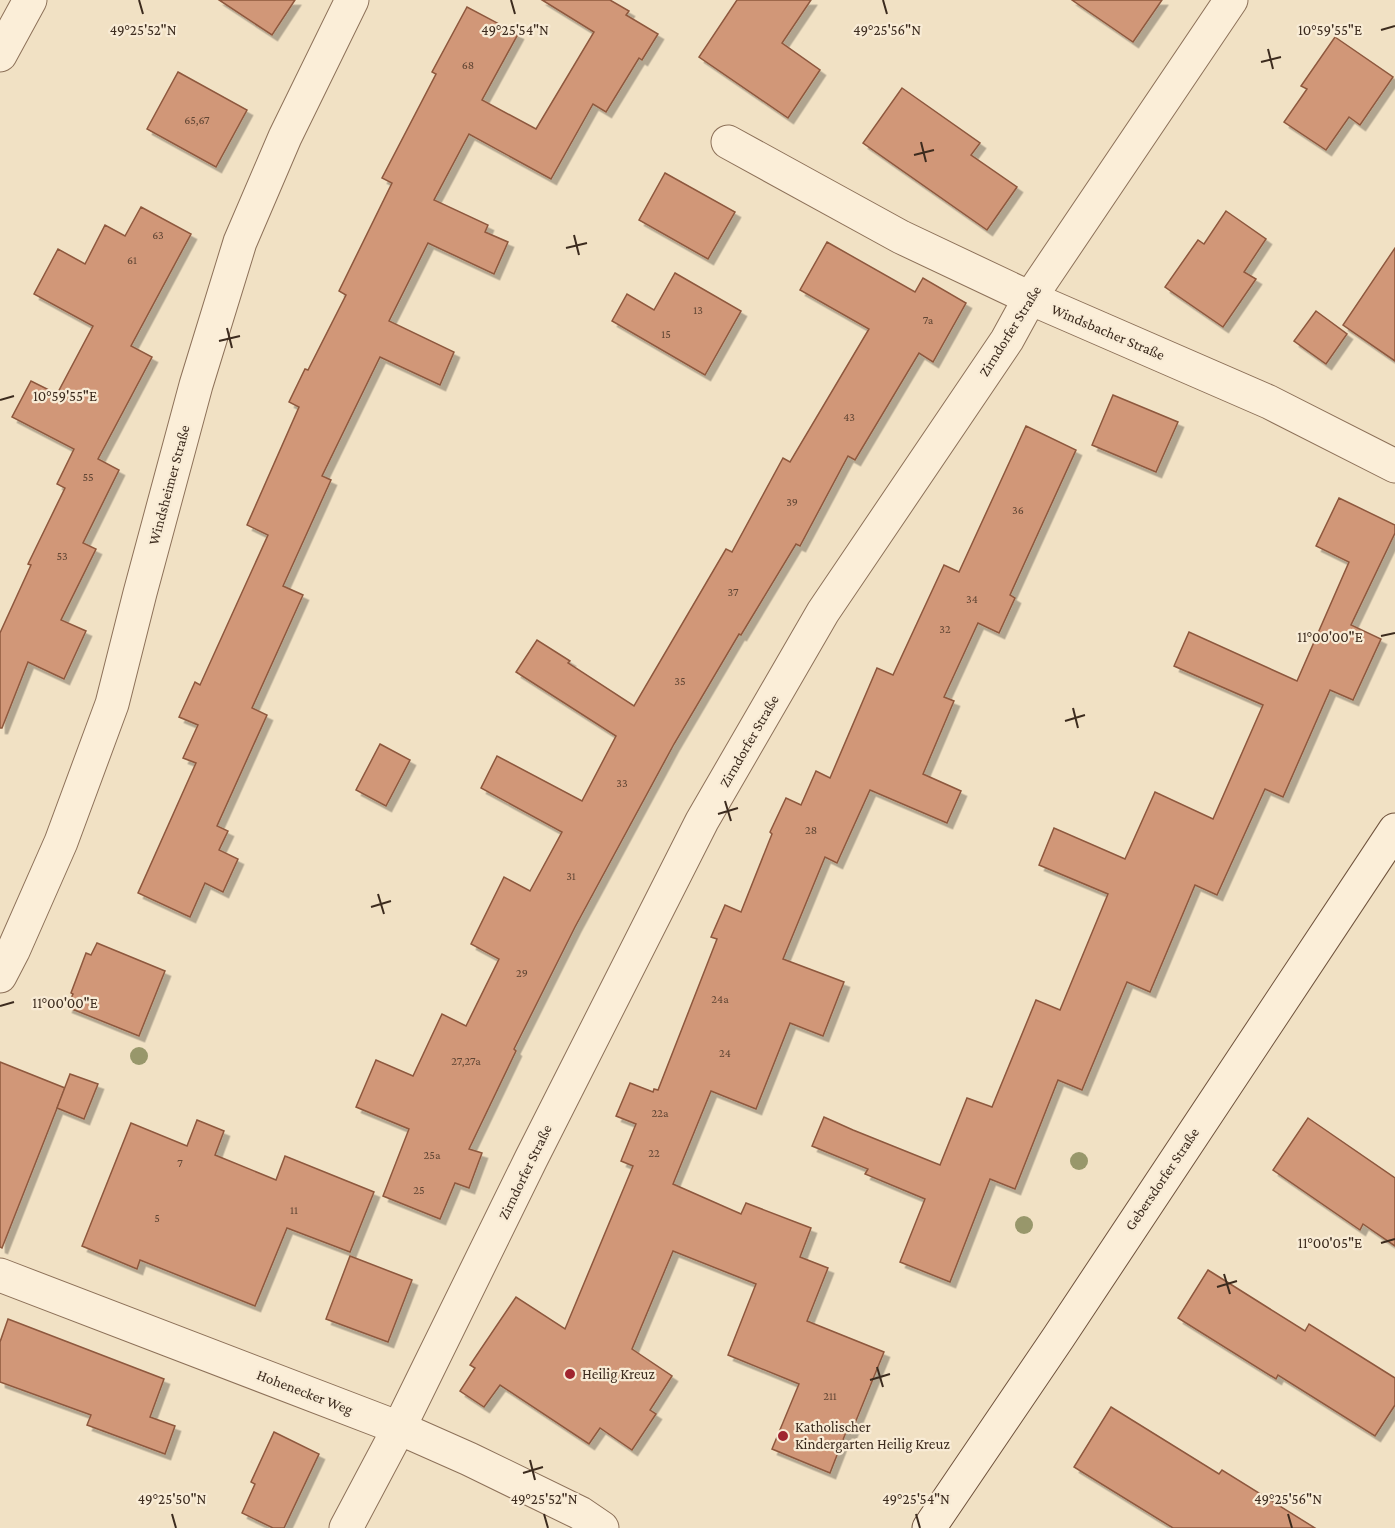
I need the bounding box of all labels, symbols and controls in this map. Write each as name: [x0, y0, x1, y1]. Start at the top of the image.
text: 49°25'52"N: [109, 22, 177, 38]
text: 49°25'54"N: [481, 22, 549, 38]
text: 49°25'56"N: [853, 22, 921, 38]
text: 10°59'55"E: [1298, 22, 1362, 38]
house number: 68: [462, 58, 474, 72]
house number: 65,67: [184, 113, 210, 127]
house number: 63: [152, 228, 164, 242]
house number: 61: [127, 253, 137, 267]
street label: Zirndorfer Straße: [976, 282, 1044, 379]
street label: Windsbacher Straße: [1049, 301, 1168, 363]
house number: 13: [693, 303, 703, 317]
house number: 7a: [923, 313, 934, 327]
house number: 15: [661, 327, 671, 341]
text: 10°59'55"E: [33, 388, 97, 404]
house number: 43: [843, 410, 855, 424]
street label: Windsheimer Straße: [145, 423, 193, 547]
house number: 55: [82, 470, 94, 484]
house number: 39: [786, 495, 798, 509]
house number: 36: [1012, 503, 1024, 517]
house number: 53: [56, 549, 68, 563]
house number: 37: [727, 585, 739, 599]
house number: 34: [966, 592, 978, 606]
house number: 32: [939, 622, 951, 636]
text: 11°00'00"E: [1297, 629, 1363, 645]
house number: 35: [674, 674, 686, 688]
street label: Zirndorfer Straße: [716, 692, 782, 790]
house number: 33: [616, 776, 628, 790]
house number: 28: [805, 823, 817, 837]
house number: 31: [566, 869, 576, 883]
house number: 29: [516, 966, 528, 980]
house number: 24a: [711, 992, 729, 1006]
text: 11°00'00"E: [32, 995, 98, 1011]
house number: 24: [719, 1046, 731, 1060]
house number: 27,27a: [451, 1054, 481, 1068]
house number: 22a: [652, 1106, 669, 1120]
street label: Zirndorfer Straße: [495, 1121, 555, 1222]
street label: Gebersdorfer Straße: [1122, 1124, 1202, 1233]
house number: 22: [648, 1146, 660, 1160]
house number: 25a: [424, 1148, 441, 1162]
house number: 7: [177, 1156, 183, 1170]
house number: 25: [413, 1183, 425, 1197]
house number: 11: [290, 1203, 298, 1217]
house number: 5: [154, 1211, 160, 1225]
text: 11°00'05"E: [1298, 1235, 1362, 1251]
street label: Hohenecker Weg: [254, 1366, 355, 1419]
place label: Heilig Kreuz: [582, 1366, 655, 1383]
marker: Heilig Kreuz: [563, 1367, 577, 1381]
house number: 211: [823, 1389, 837, 1403]
place label: Katholischer Kindergarten Heilig Kreuz: [795, 1419, 950, 1453]
marker: Katholischer Kindergarten Heilig Kreuz: [776, 1429, 790, 1443]
text: 49°25'50"N: [138, 1491, 207, 1507]
text: 49°25'52"N: [510, 1491, 578, 1507]
text: 49°25'54"N: [882, 1491, 950, 1507]
text: 49°25'56"N: [1254, 1491, 1322, 1507]

